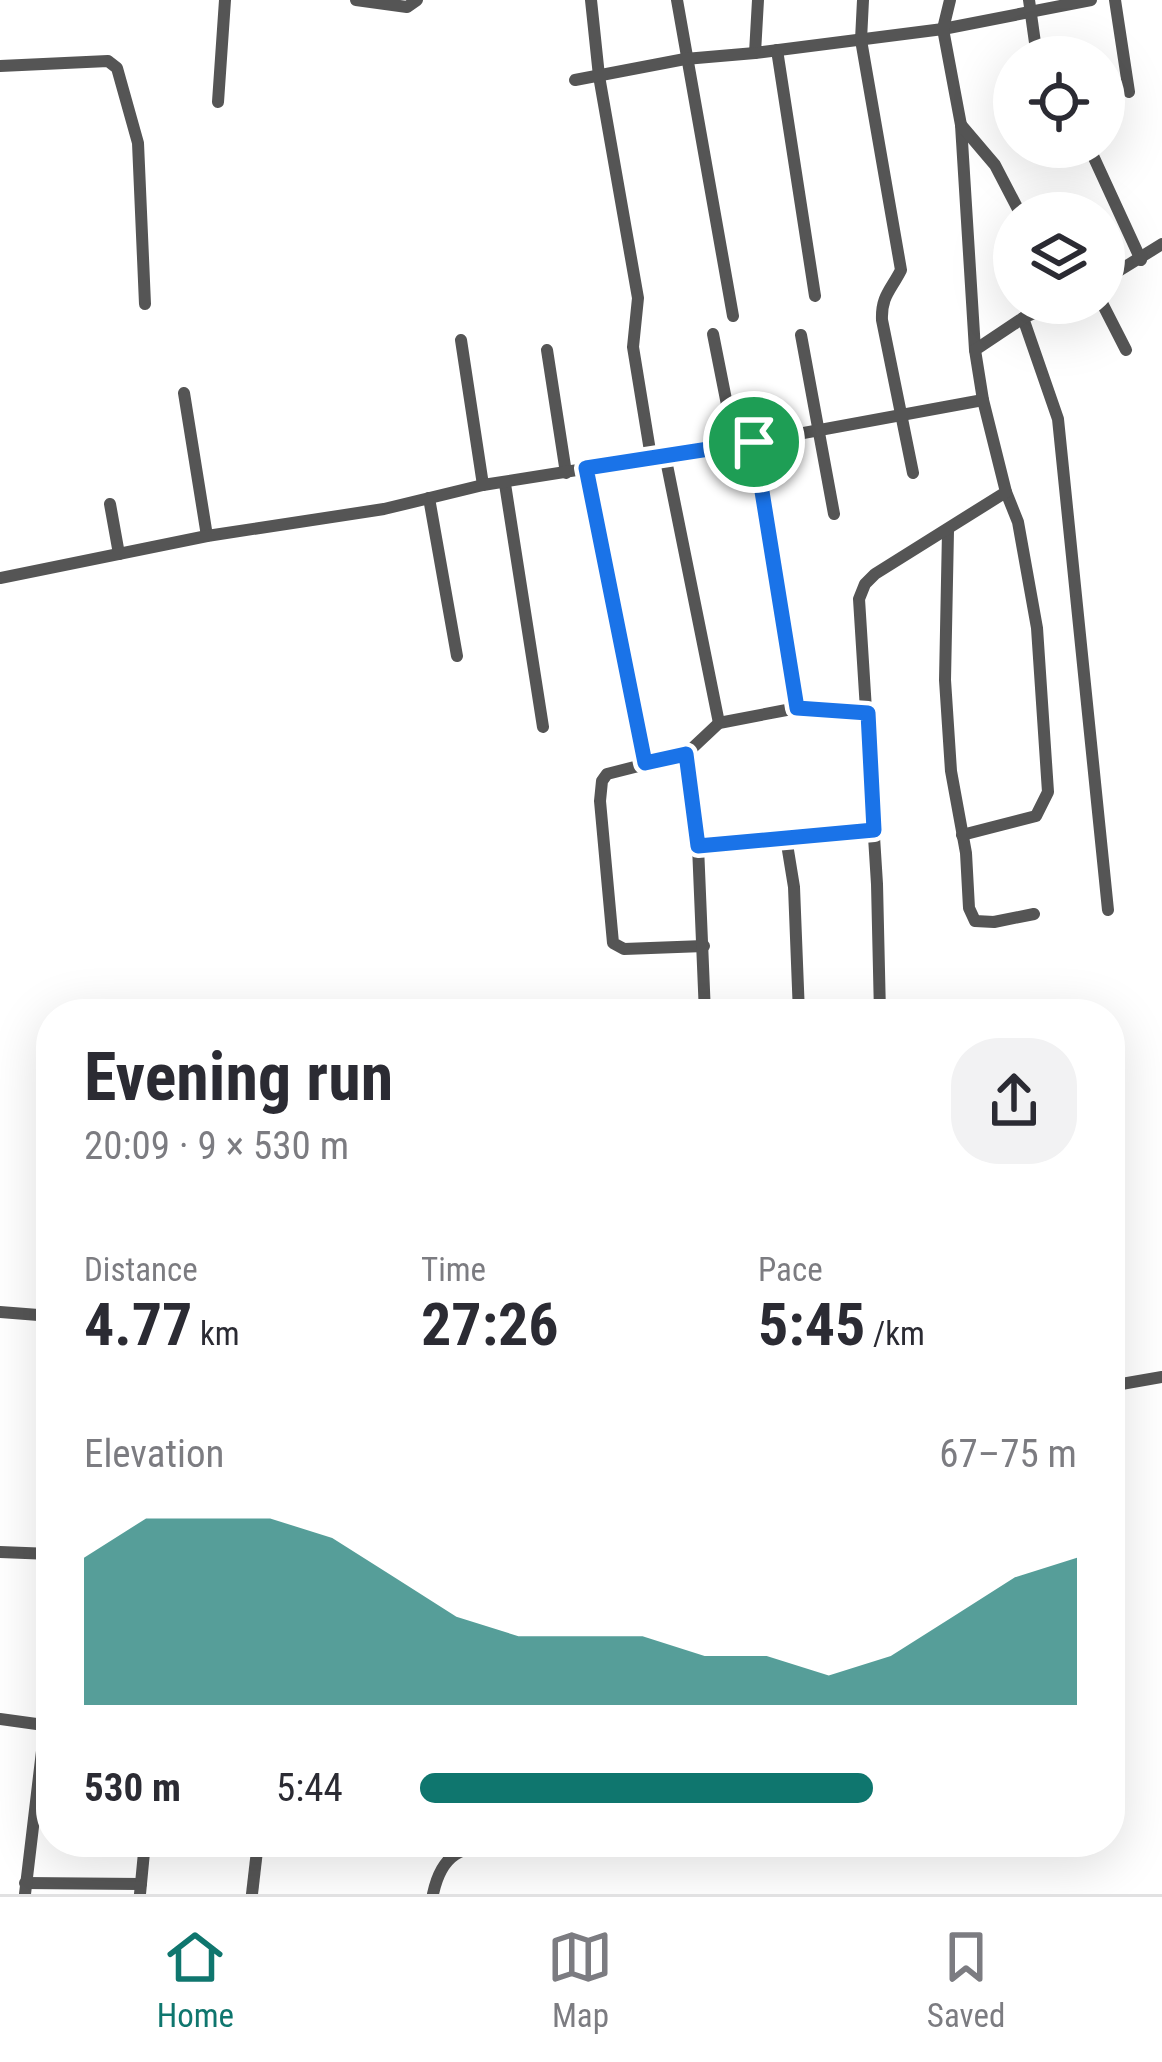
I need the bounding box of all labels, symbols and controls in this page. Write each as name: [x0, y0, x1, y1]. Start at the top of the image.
map controls: [993, 36, 1125, 324]
button: locate: [993, 36, 1125, 168]
button: layers: [993, 192, 1125, 324]
pin: [703, 391, 805, 493]
icon: arrive: [721, 409, 787, 475]
button: share: [951, 1038, 1077, 1164]
text: Evening run: [84, 1039, 393, 1116]
text: 20:09 · 9 × 530 m: [84, 1123, 349, 1169]
text: Distance: [84, 1250, 198, 1289]
text: Time: [421, 1250, 486, 1289]
text: Pace: [758, 1250, 823, 1289]
text: 4.77: [84, 1289, 192, 1360]
text: 27:26: [421, 1289, 559, 1360]
text: 5:45: [758, 1289, 865, 1360]
text: km: [192, 1314, 240, 1353]
text: /km: [865, 1314, 925, 1353]
text: Elevation: [84, 1431, 224, 1477]
text: 67–75 m: [939, 1431, 1077, 1477]
text: 530 m: [84, 1765, 181, 1811]
text: 5:44: [276, 1765, 343, 1811]
tab: Home: [157, 1924, 234, 2035]
tab: Map: [547, 1924, 613, 2035]
tab: Saved: [927, 1924, 1005, 2035]

